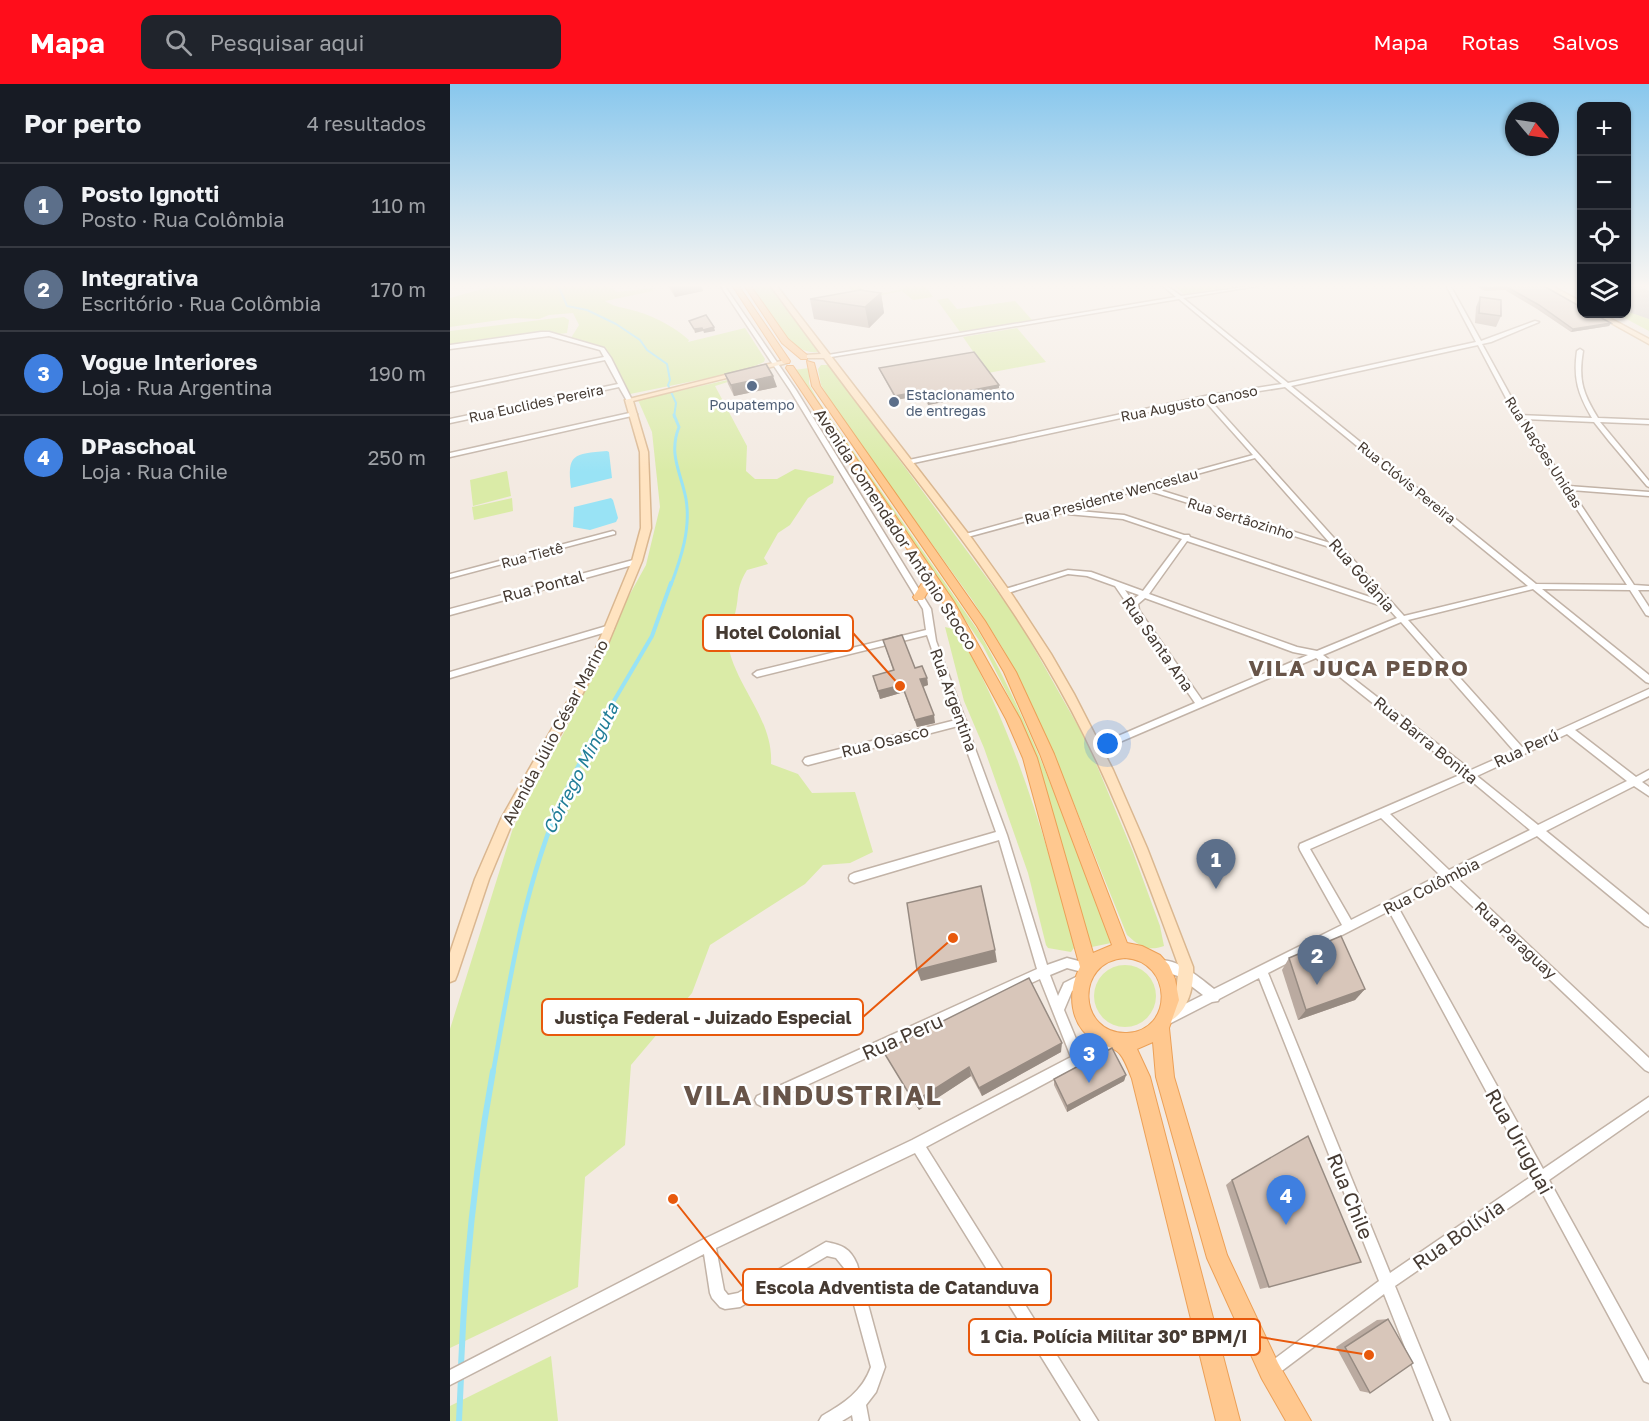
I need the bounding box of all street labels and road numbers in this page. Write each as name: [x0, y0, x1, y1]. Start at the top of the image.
street label: Rua Euclides Pereira: [467, 380, 605, 426]
street label: Rua Augusto Canoso: [1119, 381, 1259, 425]
street label: Rua Nações Unidas: [1502, 393, 1586, 511]
street label: Avenida Comendador Antônio Stocco: [810, 404, 982, 654]
street label: Rua Clóvis Pereira: [1355, 437, 1459, 527]
street label: Rua Presidente Wenceslau: [1022, 465, 1200, 527]
street label: Rua Sertãozinho: [1186, 494, 1296, 542]
street label: Rua Goiânia: [1325, 534, 1399, 616]
street label: Rua Tietê: [499, 539, 565, 571]
street label: Rua Pontal: [500, 566, 586, 606]
street label: Rua Santa Ana: [1118, 593, 1198, 695]
street label: Avenida Júlio César Marino: [498, 636, 612, 828]
street label: Rua Argentina: [926, 646, 982, 754]
street label: Rua Barra Bonita: [1370, 692, 1482, 788]
street label: Rua Osasco: [839, 720, 931, 762]
street label: Rua Perú: [1491, 724, 1561, 772]
street label: Rua Colômbia: [1379, 853, 1483, 919]
street label: Rua Paraguay: [1471, 897, 1561, 983]
street label: Rua Peru: [858, 1008, 946, 1064]
street label: Rua Uruguai: [1481, 1084, 1559, 1198]
street label: Rua Chile: [1323, 1149, 1379, 1243]
street label: Rua Bolívia: [1407, 1194, 1509, 1274]

